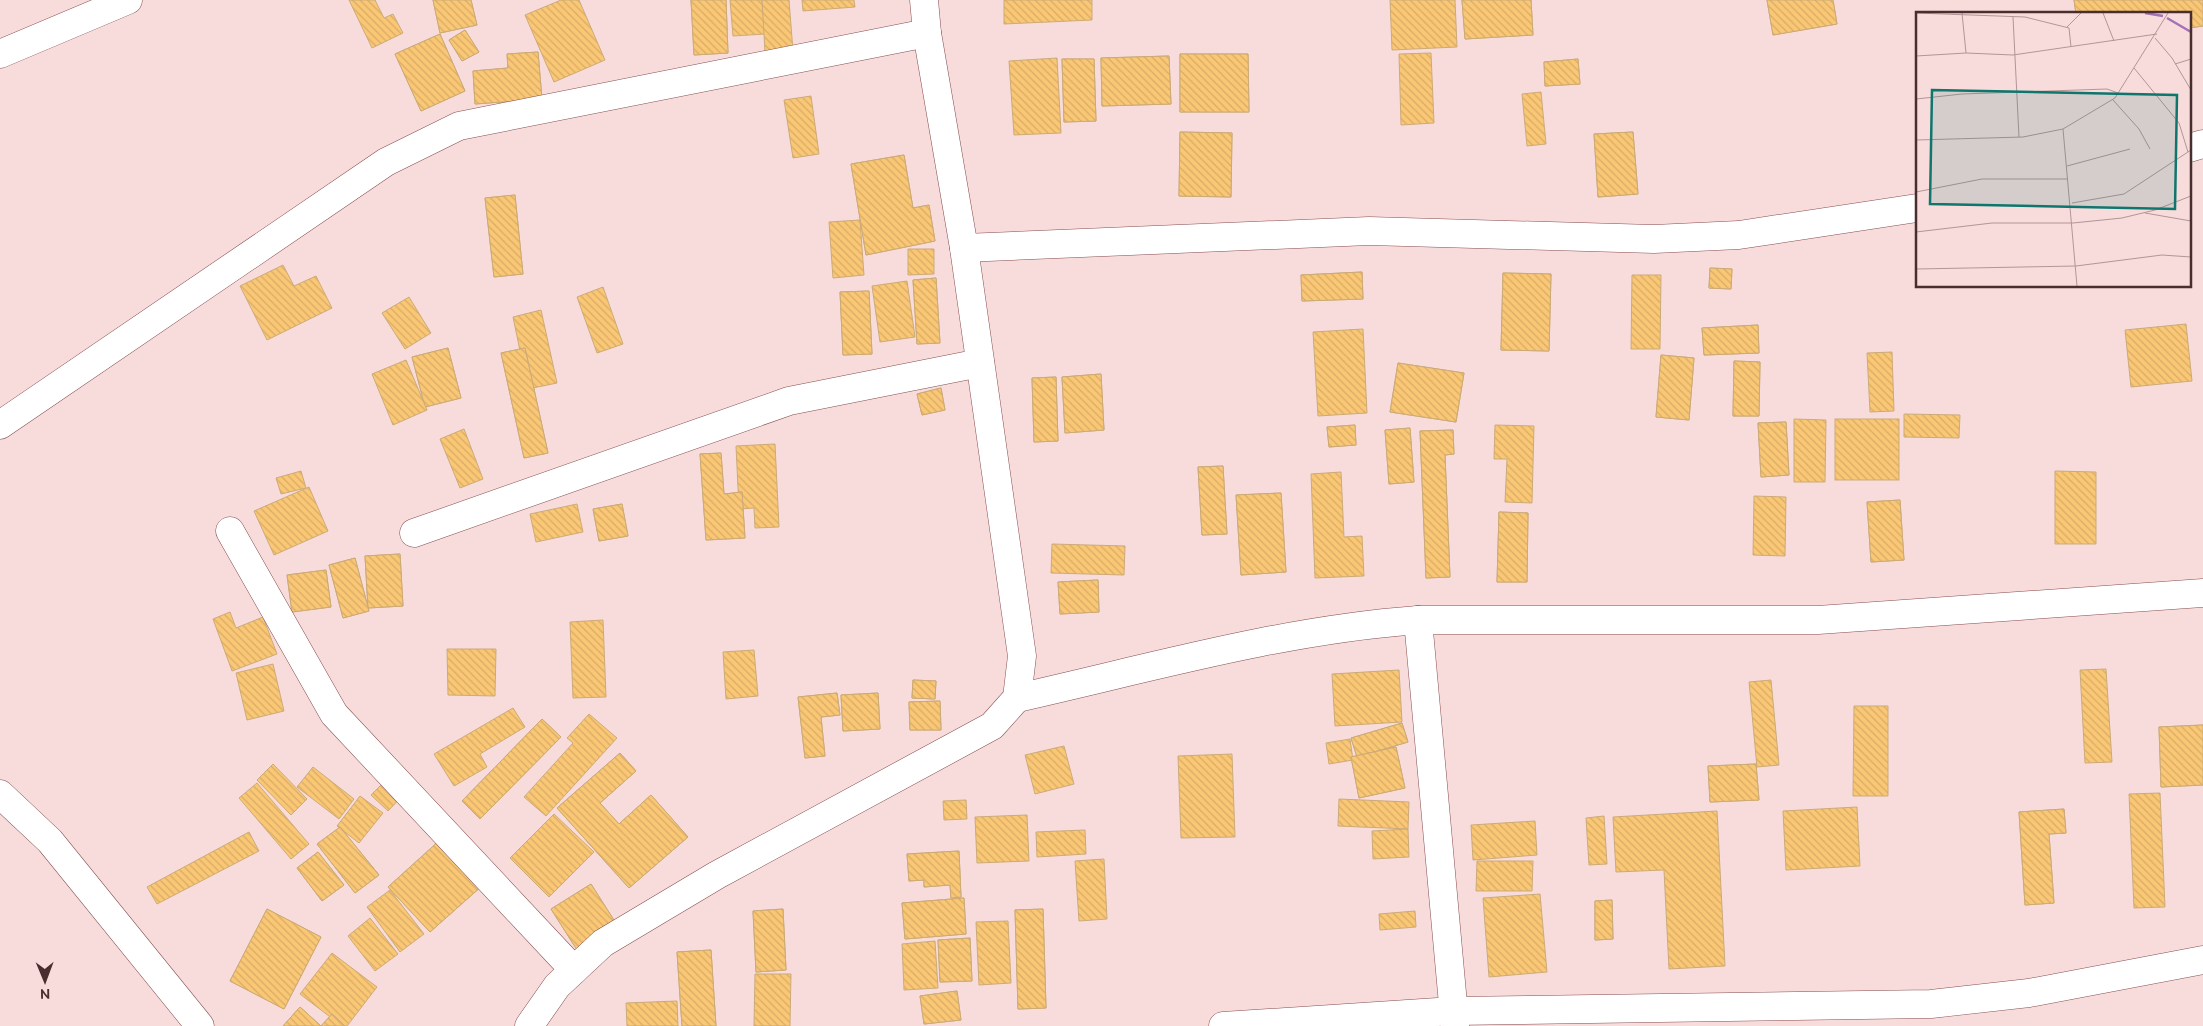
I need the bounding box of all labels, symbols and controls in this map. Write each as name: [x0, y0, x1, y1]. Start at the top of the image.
inset map: [1916, 12, 2190, 288]
north arrow: [20, 956, 70, 1006]
text: N: [40, 986, 51, 1002]

